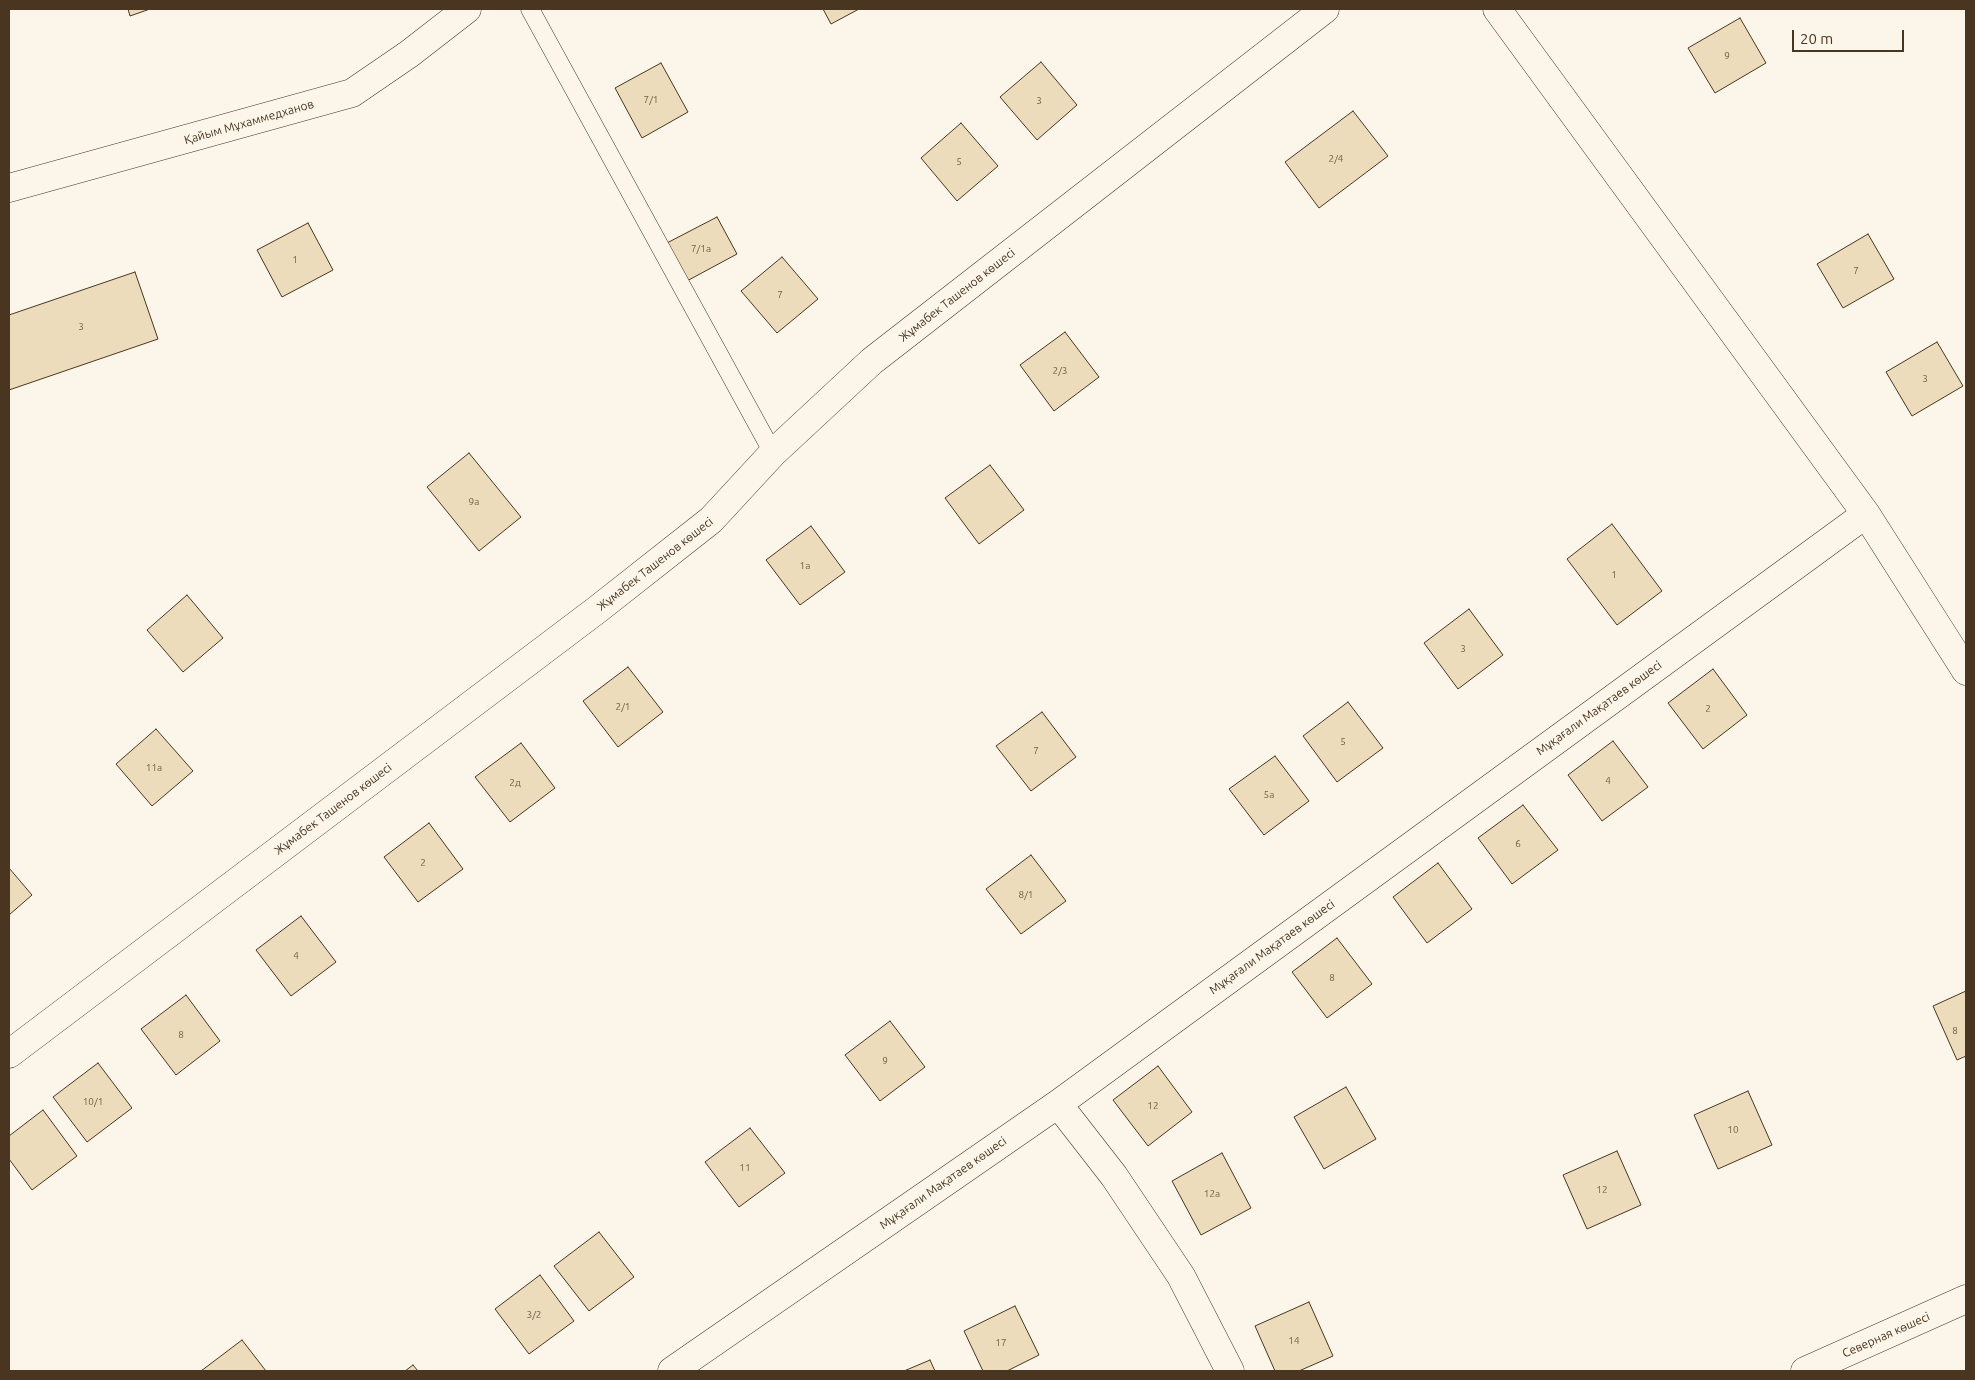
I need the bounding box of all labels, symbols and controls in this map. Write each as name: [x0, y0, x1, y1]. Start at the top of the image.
scale bar: [1795, 20, 1908, 52]
text: 20 m: [1800, 30, 1833, 47]
house number: 9: [1724, 50, 1730, 62]
house number: 7/1: [644, 94, 658, 106]
house number: 3: [1036, 95, 1042, 107]
street label: Қайым Мұхаммедханов: [182, 97, 316, 147]
house number: 2/4: [1329, 153, 1343, 165]
house number: 5: [956, 156, 962, 168]
house number: 7/1а: [691, 243, 711, 255]
street label: Жұмабек Ташенов көшесі: [896, 245, 1018, 345]
house number: 1: [292, 254, 298, 266]
house number: 7: [1853, 265, 1859, 277]
house number: 7: [777, 289, 783, 301]
house number: 3: [78, 321, 84, 333]
house number: 2/3: [1053, 365, 1067, 377]
house number: 3: [1922, 373, 1928, 385]
house number: 9а: [469, 496, 479, 508]
street label: Жұмабек Ташенов көшесі: [594, 514, 716, 614]
house number: 1а: [800, 560, 810, 572]
house number: 1: [1611, 569, 1617, 581]
house number: 3: [1460, 643, 1466, 655]
street label: Мұқағали Мақатаев көшесі: [1534, 658, 1664, 758]
house number: 2/1: [616, 701, 630, 713]
house number: 2: [1705, 703, 1711, 715]
house number: 5: [1340, 736, 1346, 748]
house number: 7: [1033, 745, 1039, 757]
street label: Жұмабек Ташенов көшесі: [271, 760, 395, 858]
house number: 11а: [146, 762, 162, 774]
house number: 4: [1605, 775, 1611, 787]
house number: 2д: [509, 777, 521, 789]
house number: 5а: [1264, 789, 1274, 801]
house number: 6: [1515, 838, 1521, 850]
house number: 2: [420, 857, 426, 869]
house number: 8/1: [1019, 889, 1033, 901]
street label: Мұқағали Мақатаев көшесі: [1207, 897, 1337, 997]
house number: 4: [293, 950, 299, 962]
house number: 8: [1329, 972, 1335, 984]
house number: 8: [1952, 1025, 1958, 1037]
house number: 8: [178, 1029, 184, 1041]
house number: 9: [882, 1055, 888, 1067]
house number: 10/1: [83, 1096, 103, 1108]
house number: 12: [1147, 1100, 1159, 1112]
house number: 10: [1727, 1124, 1739, 1136]
street label: Мұқағали Мақатаев көшесі: [877, 1134, 1009, 1232]
house number: 11: [739, 1162, 751, 1174]
house number: 12: [1596, 1184, 1608, 1196]
house number: 12а: [1204, 1188, 1220, 1200]
house number: 3/2: [527, 1309, 541, 1321]
street label: Северная көшесі: [1840, 1309, 1932, 1361]
house number: 14: [1288, 1335, 1300, 1347]
house number: 17: [995, 1337, 1007, 1349]

